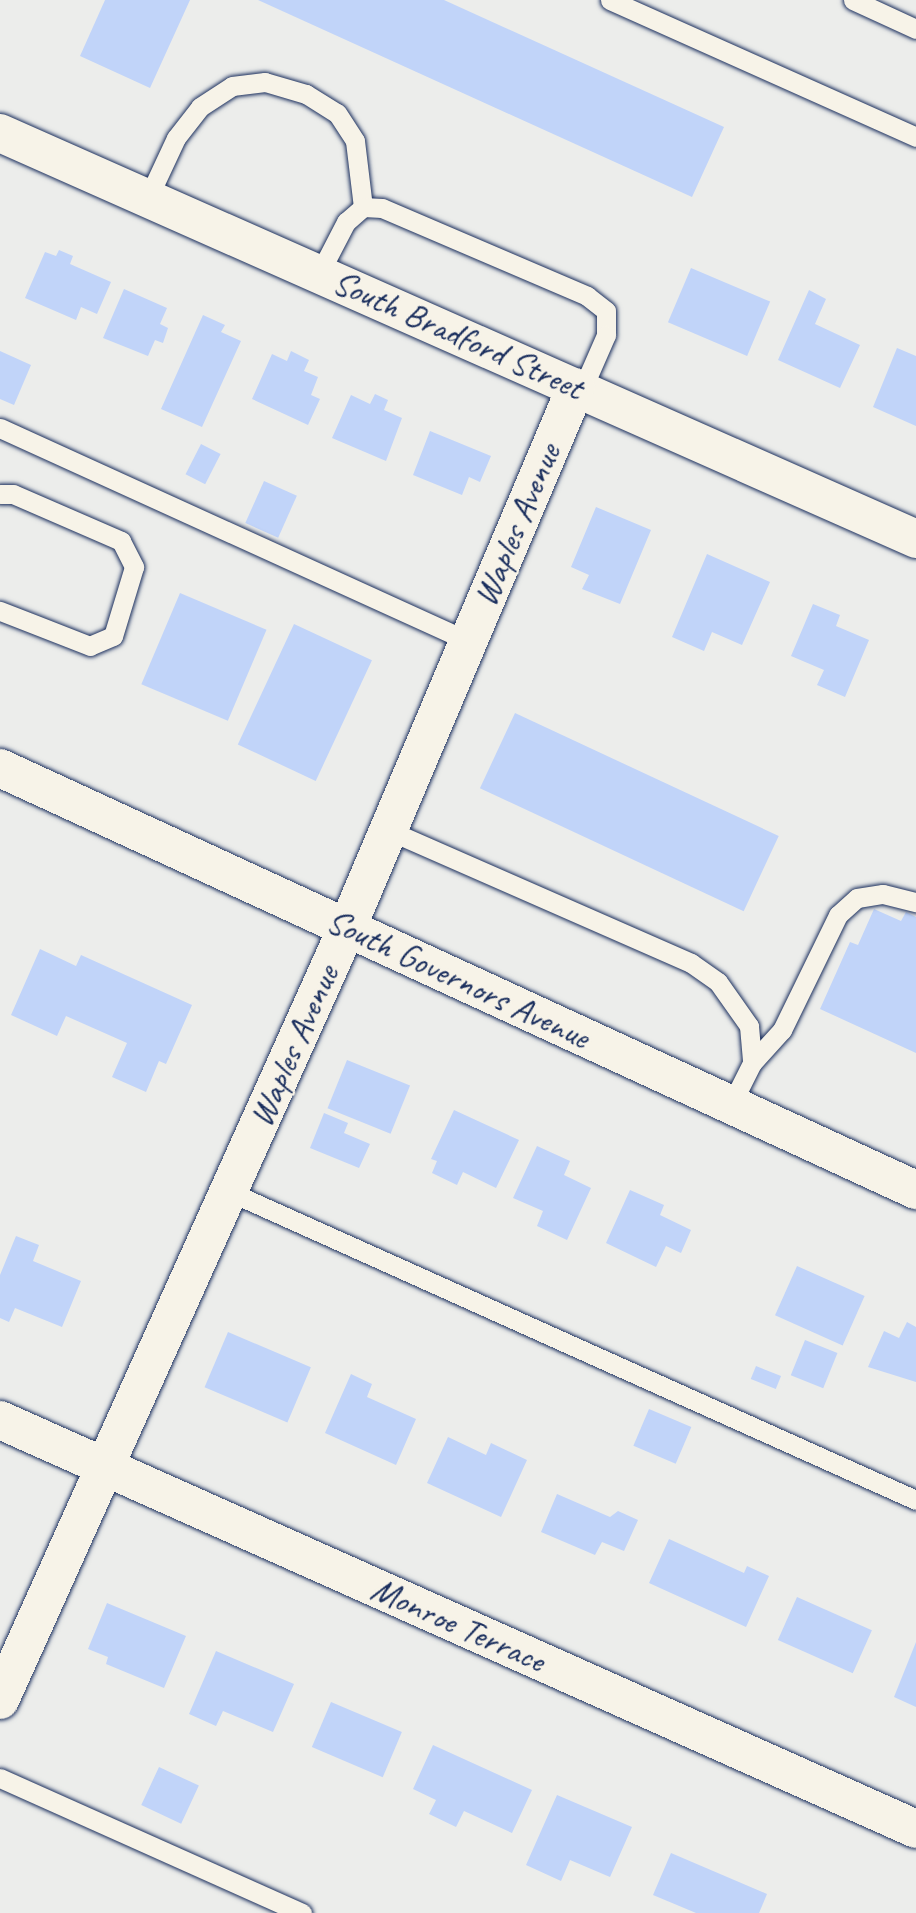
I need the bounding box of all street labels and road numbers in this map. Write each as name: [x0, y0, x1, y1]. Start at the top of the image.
street label: South Bradford Street: [326, 261, 590, 409]
street label: Waples Avenue: [464, 438, 570, 612]
street label: South Governors Avenue: [320, 900, 596, 1058]
street label: Waples Avenue: [240, 959, 348, 1133]
street label: Monroe Terrace: [364, 1568, 552, 1682]

